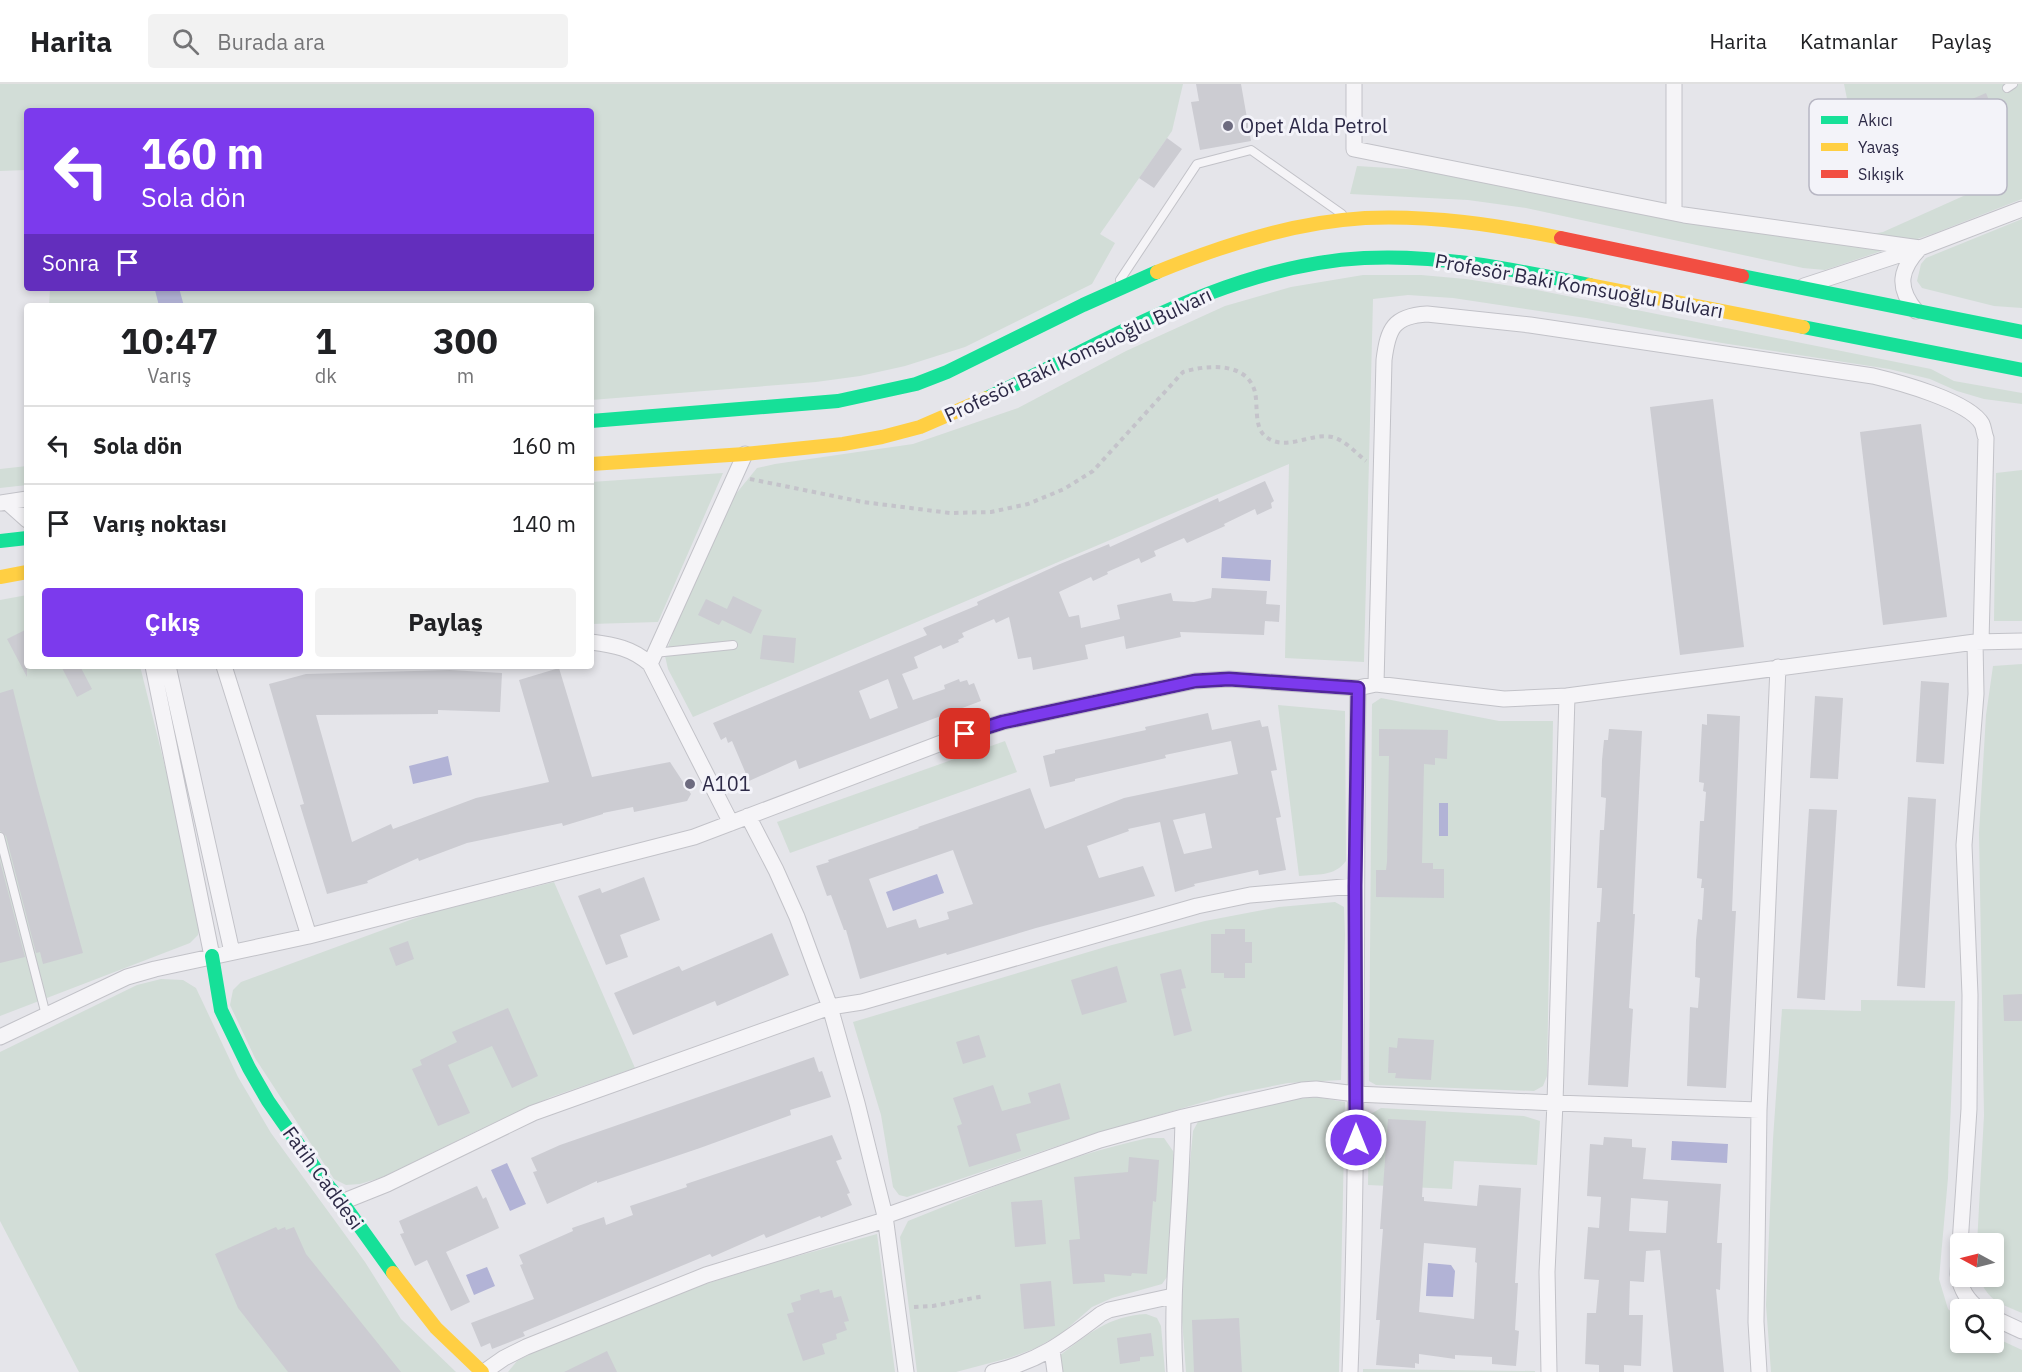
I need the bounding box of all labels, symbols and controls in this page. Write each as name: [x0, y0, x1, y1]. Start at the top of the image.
search box: [148, 14, 568, 68]
text: Harita: [30, 23, 112, 60]
icon: search: [169, 25, 202, 58]
text: Burada ara: [217, 27, 325, 56]
text: Harita: [1709, 27, 1767, 55]
text: Katmanlar: [1800, 27, 1898, 55]
text: Paylaş: [1931, 27, 1992, 55]
legend: [1809, 99, 2007, 195]
text: Akıcı: [1858, 110, 1893, 130]
place label: Opet Alda Petrol: [1240, 112, 1387, 139]
marker: Opet Alda Petrol: [1221, 119, 1235, 133]
text: 160 m: [141, 126, 264, 181]
icon: left: [42, 132, 120, 210]
text: Yavaş: [1858, 137, 1899, 157]
text: Sıkışık: [1858, 164, 1905, 184]
text: Sola dön: [141, 179, 246, 214]
icon: arrive: [111, 246, 144, 279]
street label: Profesör Baki Komsuoğlu Bulvarı: [1433, 247, 1725, 324]
text: Sonra: [42, 248, 99, 277]
street label: Profesör Baki Komsuoğlu Bulvarı: [940, 281, 1216, 429]
text: 10:47: [120, 317, 218, 364]
text: 1: [315, 317, 337, 364]
text: 300: [433, 317, 498, 364]
text: Varış: [147, 362, 192, 389]
text: dk: [315, 362, 337, 389]
text: m: [457, 362, 474, 389]
icon: left: [42, 429, 75, 462]
text: Sola dön: [93, 431, 182, 460]
text: 160 m: [512, 431, 576, 460]
icon: arrive: [42, 507, 75, 540]
text: Varış noktası: [93, 509, 227, 538]
text: 140 m: [512, 509, 576, 538]
button: Çıkış: [42, 588, 303, 657]
button: Paylaş: [315, 588, 576, 657]
pin: [939, 708, 990, 759]
icon: arrive: [948, 717, 981, 750]
place label: A101: [702, 770, 751, 797]
marker: A101: [683, 777, 697, 791]
position arrow: [1324, 1108, 1388, 1172]
street label: Fatih Caddesi: [277, 1121, 370, 1235]
north arrow: [1950, 1233, 2004, 1287]
map controls: [1950, 1233, 2004, 1353]
button: search: [1950, 1299, 2004, 1353]

